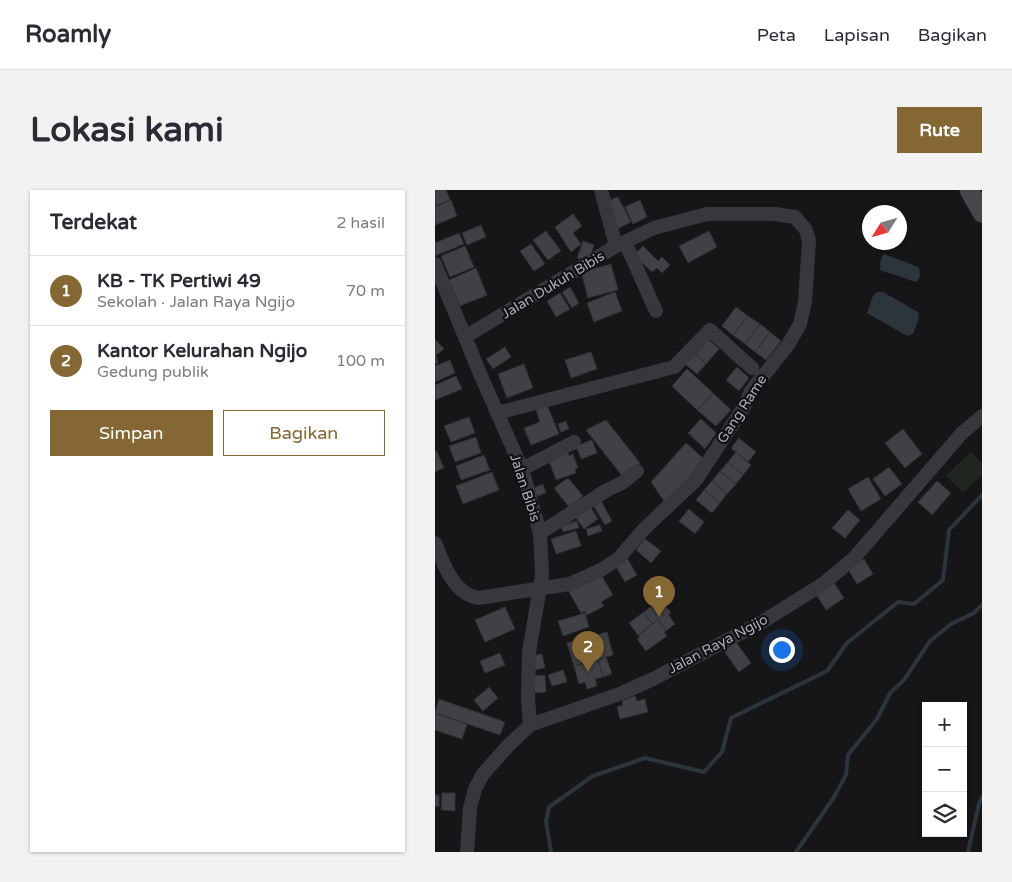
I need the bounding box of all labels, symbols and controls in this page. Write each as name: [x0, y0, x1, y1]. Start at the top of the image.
text: Roamly: [25, 20, 111, 49]
text: Peta: [757, 24, 796, 46]
text: Lapisan: [824, 24, 890, 46]
text: Bagikan: [918, 24, 987, 46]
button: Rute: [897, 107, 982, 153]
text: Lokasi kami: [30, 109, 224, 151]
north arrow: [862, 205, 907, 250]
text: Terdekat: [50, 210, 137, 235]
text: 2 hasil: [336, 213, 385, 233]
street label: Jalan Dukuh Bibis: [498, 247, 608, 322]
text: KB - TK Pertiwi 49: [97, 270, 261, 292]
text: 1: [61, 281, 71, 301]
text: 70 m: [346, 281, 385, 301]
text: Sekolah · Jalan Raya Ngijo: [97, 292, 295, 312]
text: Kantor Kelurahan Ngijo: [97, 340, 307, 362]
text: 2: [61, 351, 71, 371]
text: 100 m: [336, 351, 385, 371]
text: Gedung publik: [97, 362, 209, 382]
street label: Gang Rame: [714, 372, 770, 446]
button: Simpan: [50, 410, 213, 456]
button: Bagikan: [223, 410, 385, 456]
street label: Jalan Bibis: [506, 452, 544, 524]
pin: 1: [643, 576, 675, 617]
street label: Jalan Raya Ngijo: [665, 611, 771, 677]
pin: 2: [572, 631, 604, 672]
your location: [769, 637, 795, 663]
map controls: [922, 702, 967, 837]
button: +: [922, 702, 967, 747]
button: −: [922, 747, 967, 792]
button: layers: [922, 792, 967, 837]

